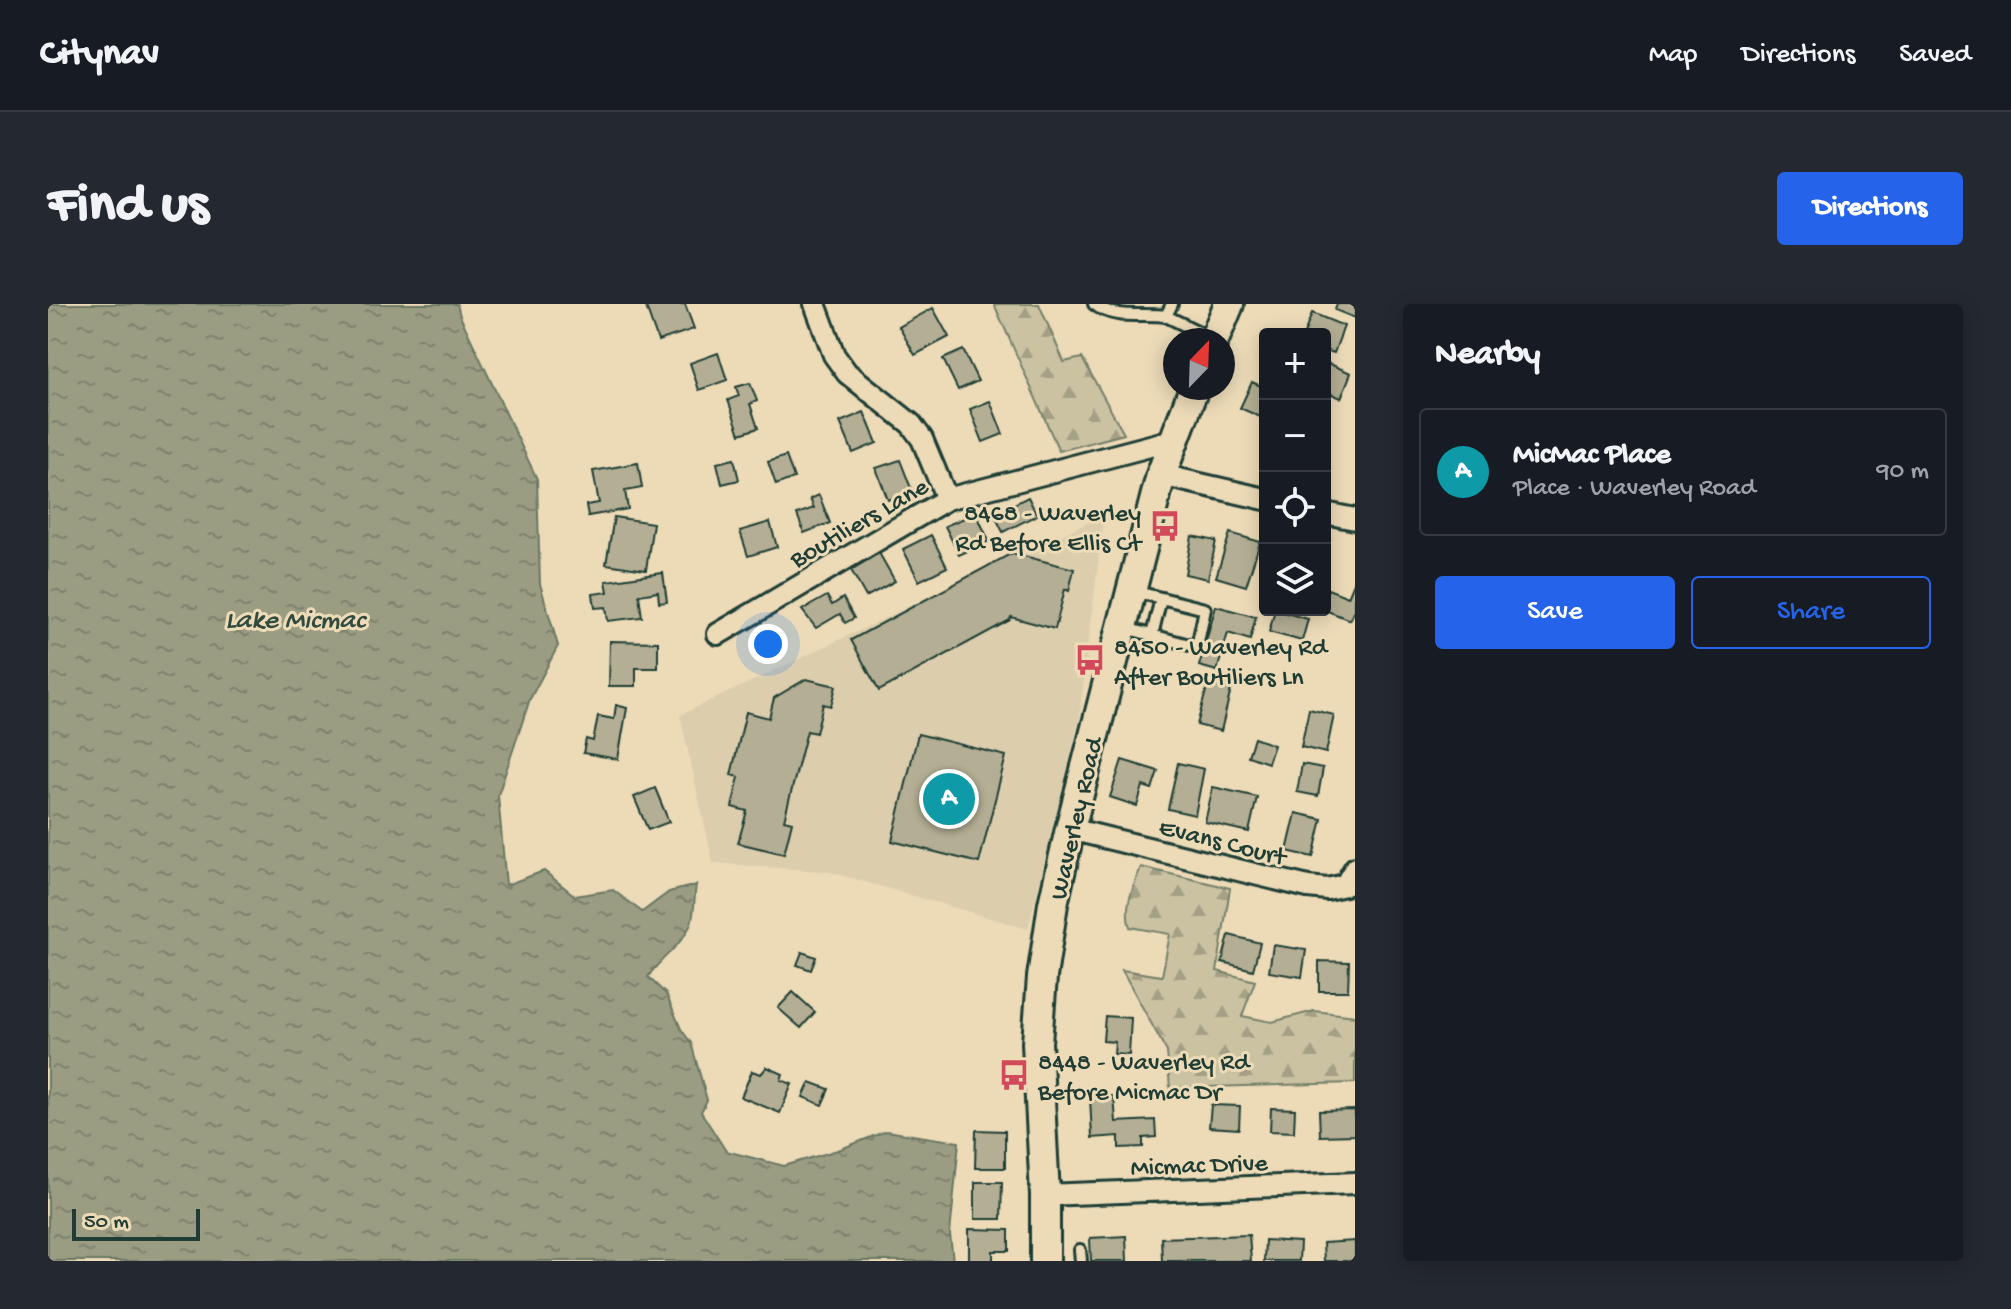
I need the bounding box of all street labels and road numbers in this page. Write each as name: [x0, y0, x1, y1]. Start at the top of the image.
street label: Boutiliers Lane: [785, 473, 935, 577]
street label: Waverley Road: [1045, 733, 1112, 903]
street label: Evans Court: [1155, 814, 1291, 876]
street label: Micmac Drive: [1130, 1150, 1269, 1185]

